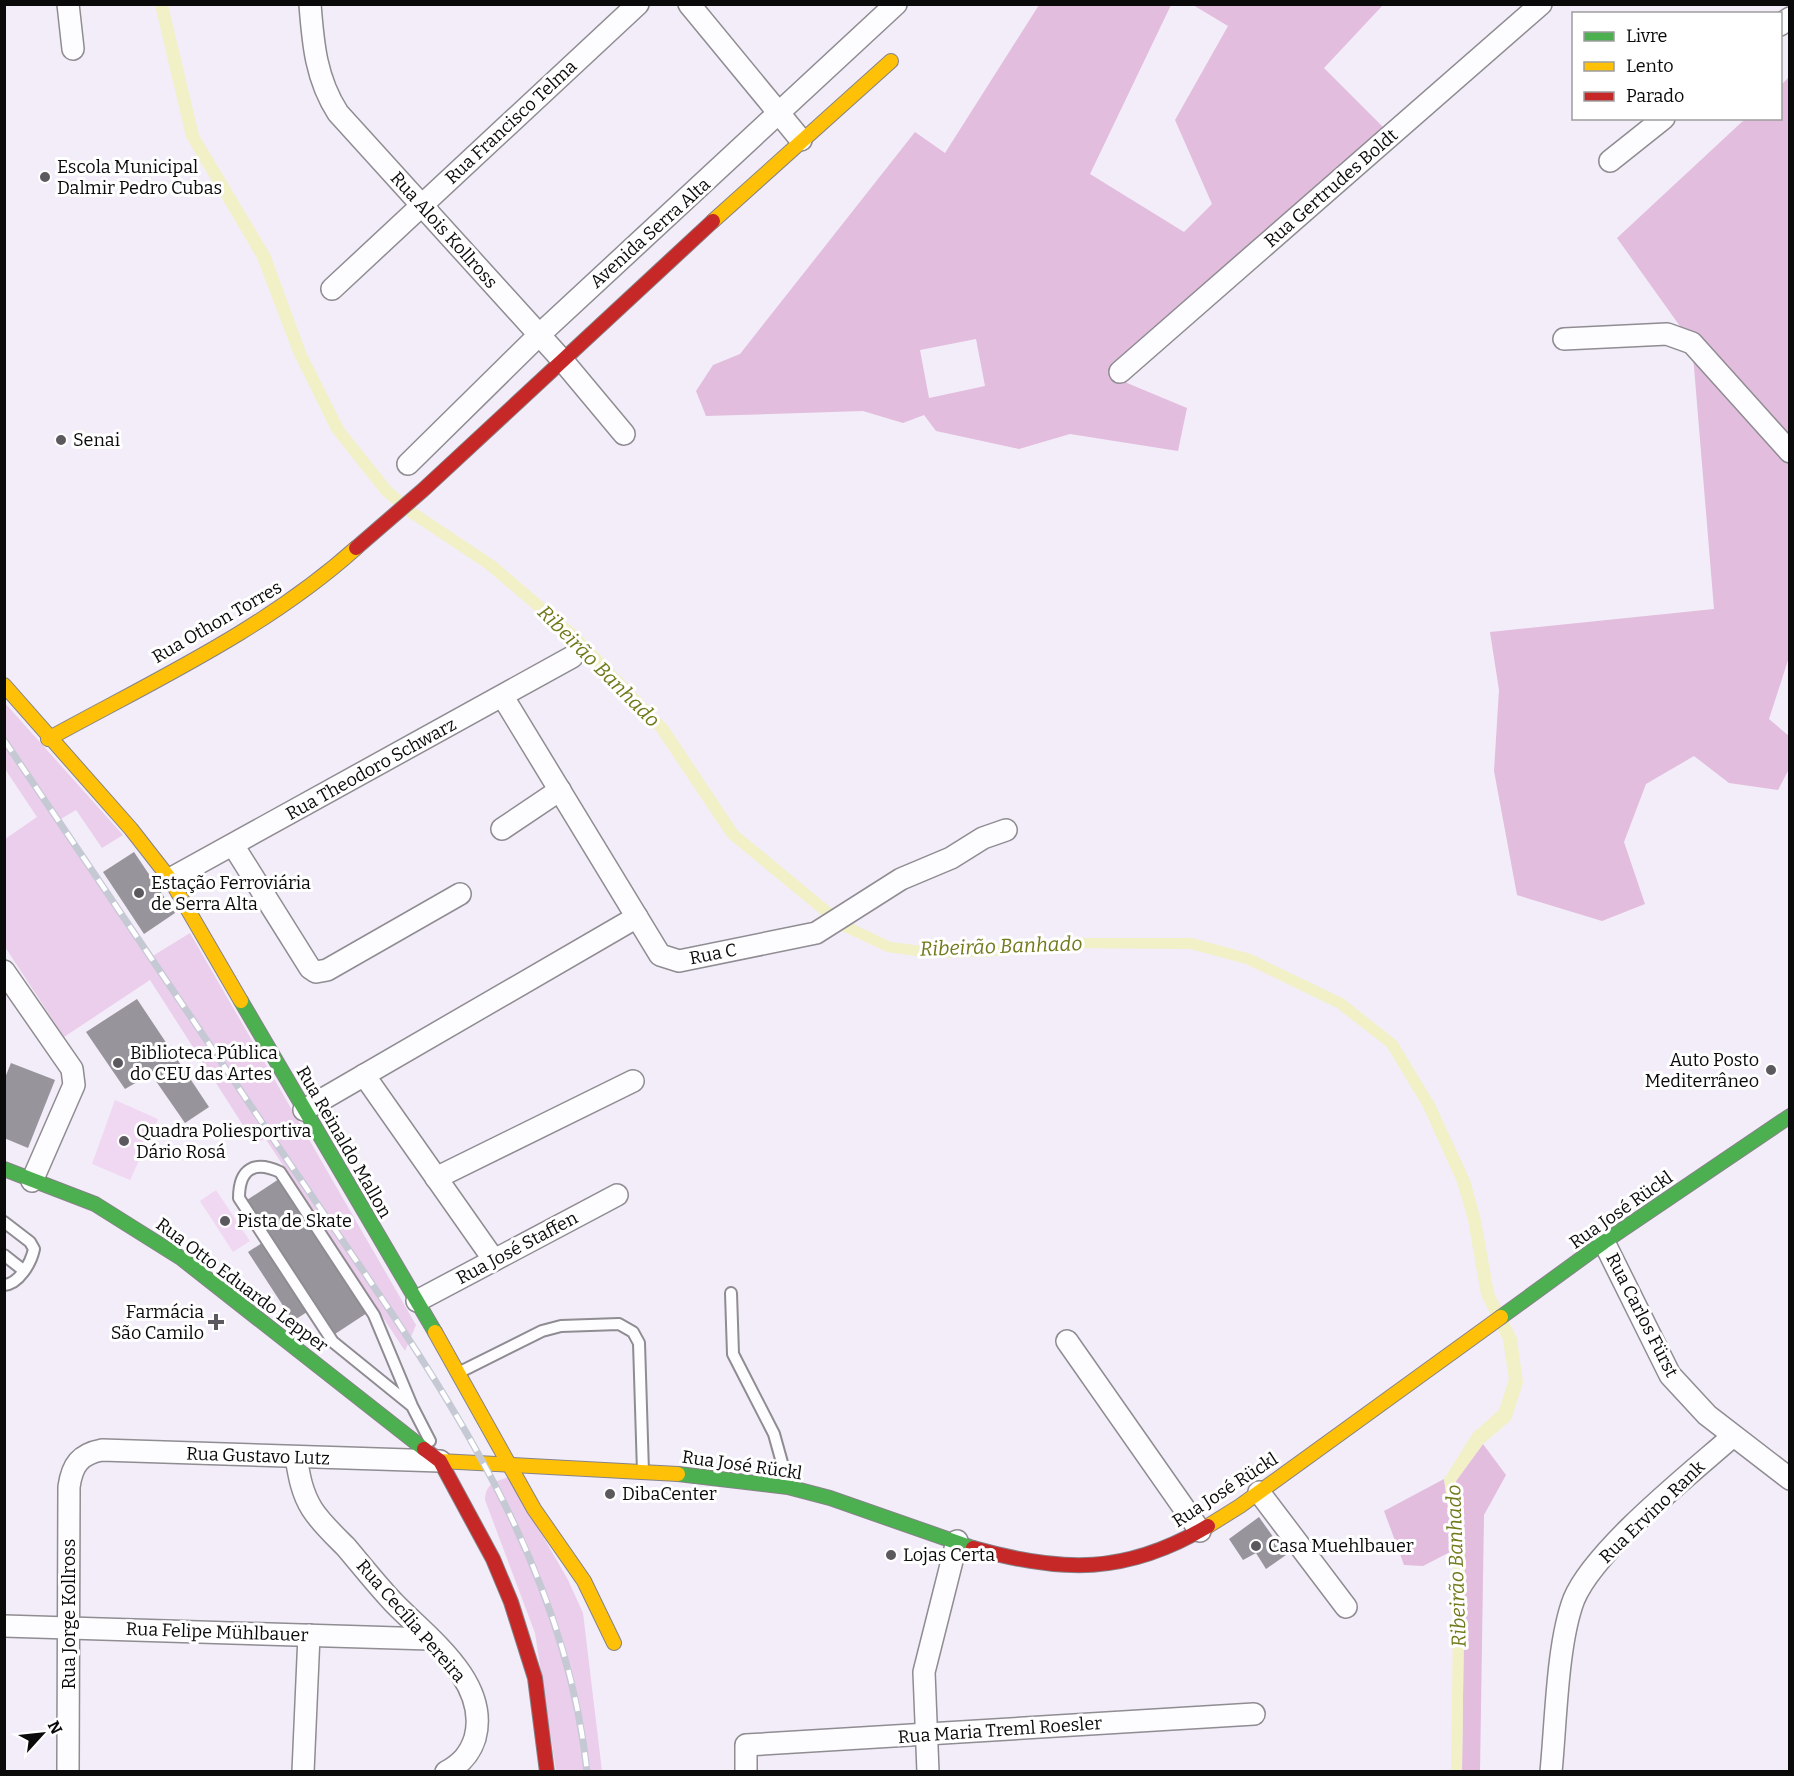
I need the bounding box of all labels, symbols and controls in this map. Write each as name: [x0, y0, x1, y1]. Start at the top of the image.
legend: [1572, 12, 1782, 120]
text: Livre: [1626, 25, 1667, 47]
street label: Rua Francisco Telma: [441, 55, 582, 189]
text: Lento: [1626, 55, 1674, 77]
text: Parado: [1626, 85, 1684, 107]
street label: Rua Gertrudes Boldt: [1260, 124, 1403, 252]
place label: Escola Municipal Dalmir Pedro Cubas: [57, 156, 222, 199]
street label: Rua Alois Kollross: [386, 167, 502, 293]
marker: Escola Municipal Dalmir Pedro Cubas: [38, 170, 52, 184]
street label: Avenida Serra Alta: [585, 173, 715, 293]
place label: Senai: [73, 429, 120, 451]
marker: Senai: [54, 433, 68, 447]
street label: Rua Othon Torres: [148, 576, 286, 668]
water label: Ribeirão Banhado: [533, 600, 665, 732]
street label: Rua Theodoro Schwarz: [282, 713, 460, 825]
place label: Estação Ferroviária de Serra Alta: [151, 872, 311, 915]
marker: Estação Ferroviária de Serra Alta: [132, 886, 146, 900]
water label: Ribeirão Banhado: [919, 931, 1083, 961]
street label: Rua C: [687, 939, 739, 969]
place label: Biblioteca Pública do CEU das Artes: [130, 1042, 278, 1085]
place label: Auto Posto Mediterrâneo: [1645, 1049, 1759, 1092]
marker: Biblioteca Pública do CEU das Artes: [111, 1056, 125, 1070]
street label: Rua Reinaldo Mallon: [292, 1062, 397, 1222]
marker: Auto Posto Mediterrâneo: [1764, 1063, 1778, 1077]
place label: Quadra Poliesportiva Dário Rosá: [136, 1120, 311, 1163]
marker: Quadra Poliesportiva Dário Rosá: [117, 1134, 131, 1148]
street label: Rua José Rückl: [1565, 1166, 1677, 1254]
street label: Rua José Staffen: [453, 1206, 582, 1289]
place label: Pista de Skate: [237, 1210, 352, 1232]
street label: Rua Otto Eduardo Lepper: [152, 1213, 332, 1357]
marker: Pista de Skate: [218, 1214, 232, 1228]
street label: Rua Carlos Fürst: [1601, 1249, 1683, 1381]
place label: Farmácia São Camilo: [111, 1301, 204, 1344]
marker: Farmácia São Camilo: [209, 1315, 223, 1329]
street label: Rua Gustavo Lutz: [186, 1442, 330, 1470]
street label: Rua José Rückl: [681, 1446, 803, 1484]
street label: Rua José Rückl: [1168, 1448, 1282, 1532]
street label: Rua Ervino Rank: [1595, 1456, 1710, 1568]
place label: DibaCenter: [622, 1483, 717, 1505]
water label: Ribeirão Banhado: [1441, 1484, 1471, 1648]
marker: DibaCenter: [603, 1487, 617, 1501]
place label: Casa Muehlbauer: [1268, 1535, 1414, 1557]
street label: Rua Jorge Kollross: [58, 1539, 80, 1689]
marker: Casa Muehlbauer: [1249, 1539, 1263, 1553]
place label: Lojas Certa: [903, 1544, 995, 1566]
marker: Lojas Certa: [884, 1548, 898, 1562]
street label: Rua Cecília Pereira: [352, 1555, 470, 1687]
street label: Rua Felipe Mühlbauer: [125, 1618, 309, 1646]
north arrow: [12, 1704, 72, 1764]
street label: Rua Maria Treml Roesler: [897, 1712, 1103, 1748]
text: N: [44, 1718, 66, 1737]

